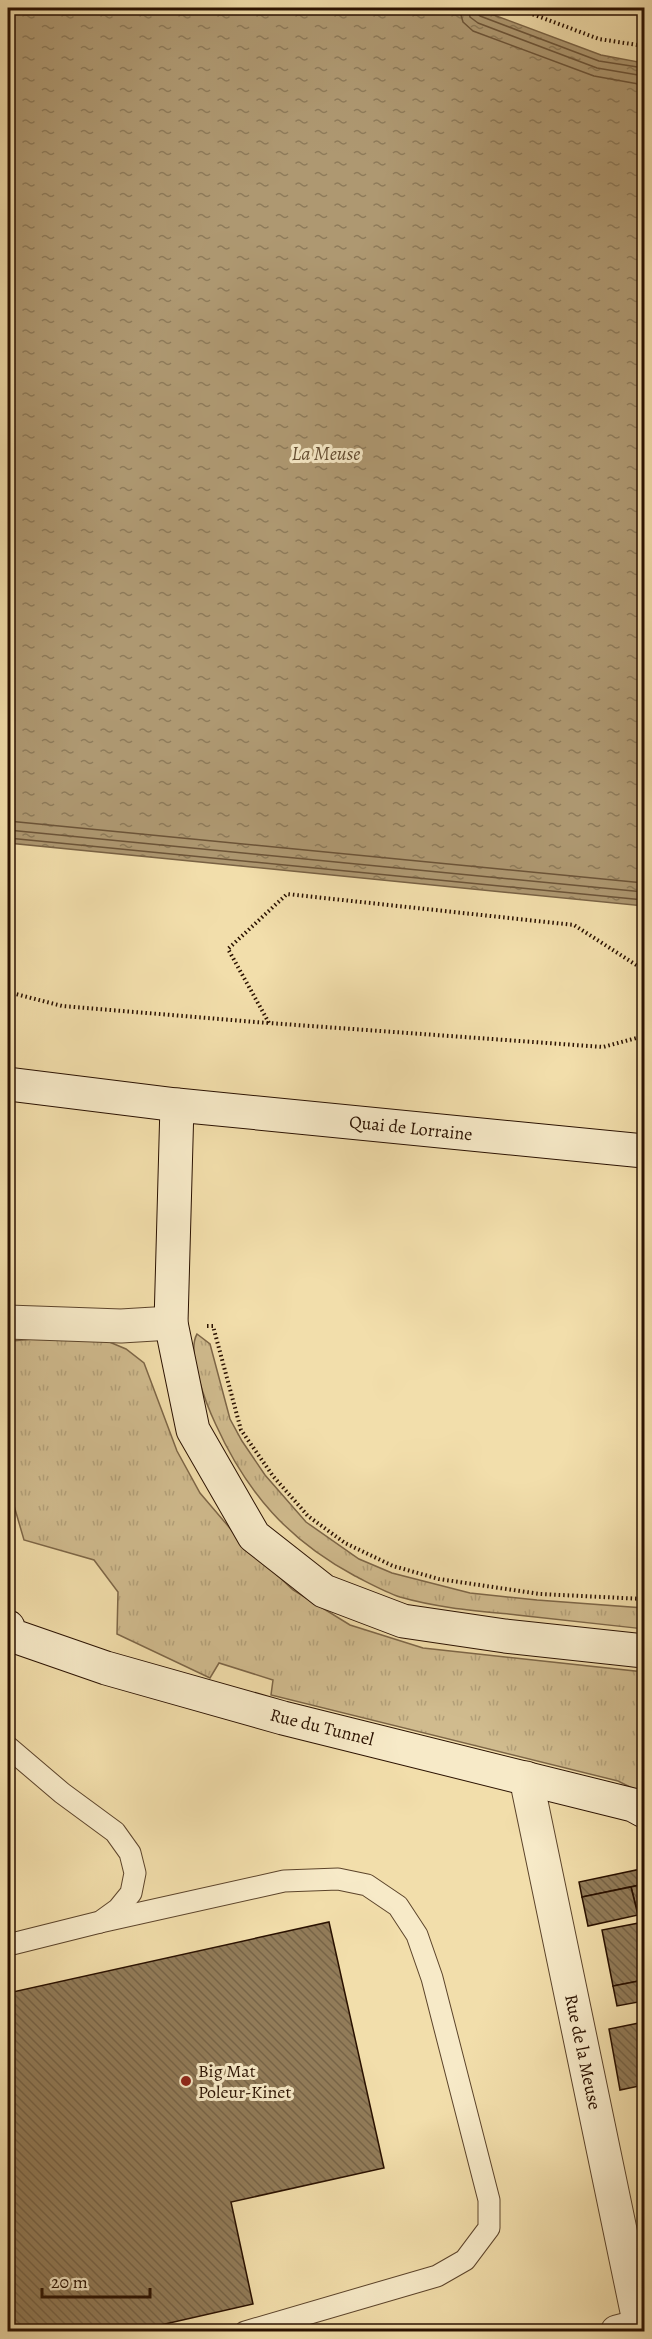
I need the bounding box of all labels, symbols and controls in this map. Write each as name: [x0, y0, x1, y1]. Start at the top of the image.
water label: La Meuse: [291, 440, 361, 467]
street label: Quai de Lorraine: [348, 1110, 474, 1146]
street label: Rue du Tunnel: [268, 1703, 377, 1752]
street label: Rue de la Meuse: [559, 1992, 607, 2112]
place label: Big Mat Poleur-Kinet: [198, 2059, 291, 2104]
marker: Big Mat Poleur-Kinet: [179, 2074, 193, 2088]
scale bar: [42, 2261, 150, 2299]
text: 20 m: [51, 2270, 88, 2294]

